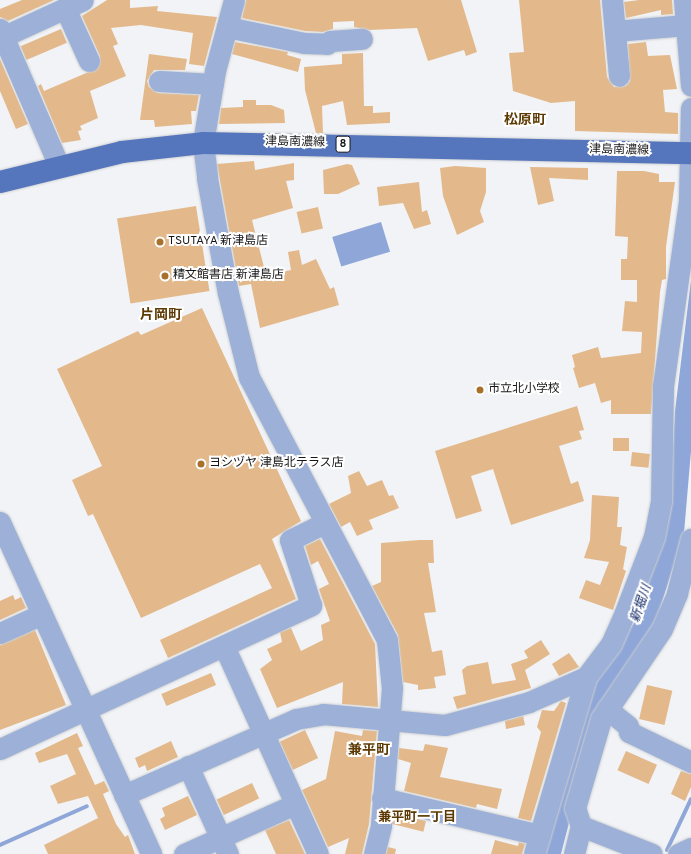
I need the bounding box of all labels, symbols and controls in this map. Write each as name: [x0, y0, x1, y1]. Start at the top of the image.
district label: 松原町: [504, 113, 546, 129]
street label: 津島南濃線: [265, 135, 325, 151]
road number: 8: [335, 135, 351, 153]
street label: 津島南濃線: [589, 143, 649, 159]
place label: TSUTAYA 新津島店: [168, 235, 269, 249]
marker: TSUTAYA 新津島店: [155, 237, 165, 247]
place label: 精文館書店 新津島店: [173, 269, 284, 283]
marker: 精文館書店 新津島店: [160, 271, 170, 281]
district label: 片岡町: [140, 308, 182, 324]
place label: 市立北小学校: [488, 383, 560, 397]
marker: 市立北小学校: [475, 385, 485, 395]
place label: ヨシヅヤ 津島北テラス店: [209, 457, 344, 471]
marker: ヨシヅヤ 津島北テラス店: [196, 459, 206, 469]
water label: 新堀川: [628, 583, 656, 625]
district label: 兼平町: [348, 743, 390, 759]
district label: 兼平町一丁目: [378, 810, 456, 826]

